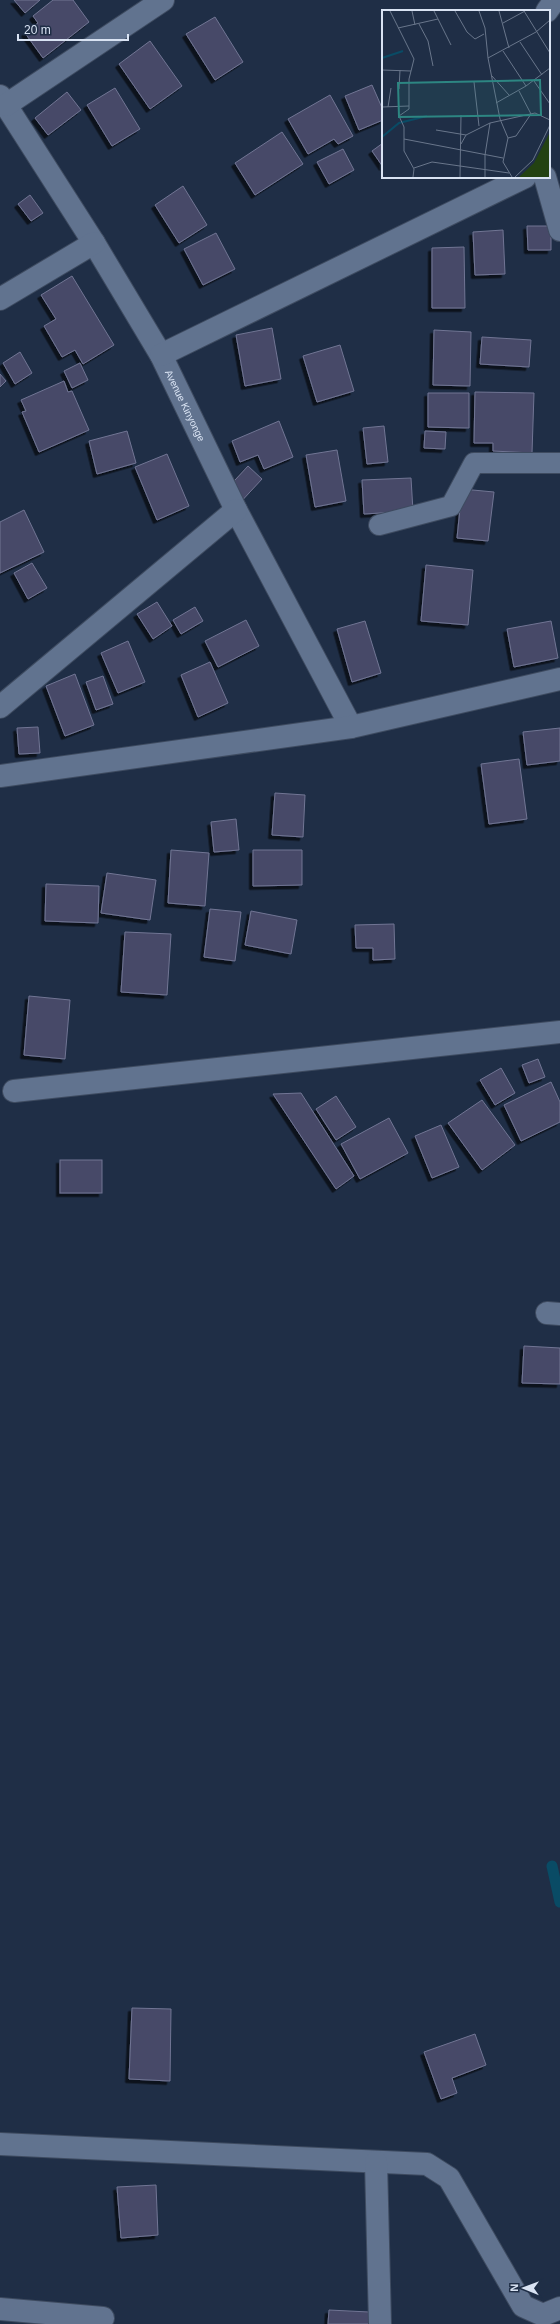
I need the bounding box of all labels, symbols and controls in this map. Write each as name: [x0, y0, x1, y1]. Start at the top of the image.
inset map: [382, 10, 550, 178]
scale bar: [18, 16, 128, 42]
text: 20 m: [24, 23, 51, 37]
street label: Avenue Kinyonge: [163, 368, 208, 443]
north arrow: [504, 2268, 544, 2308]
text: N: [508, 2284, 520, 2292]

